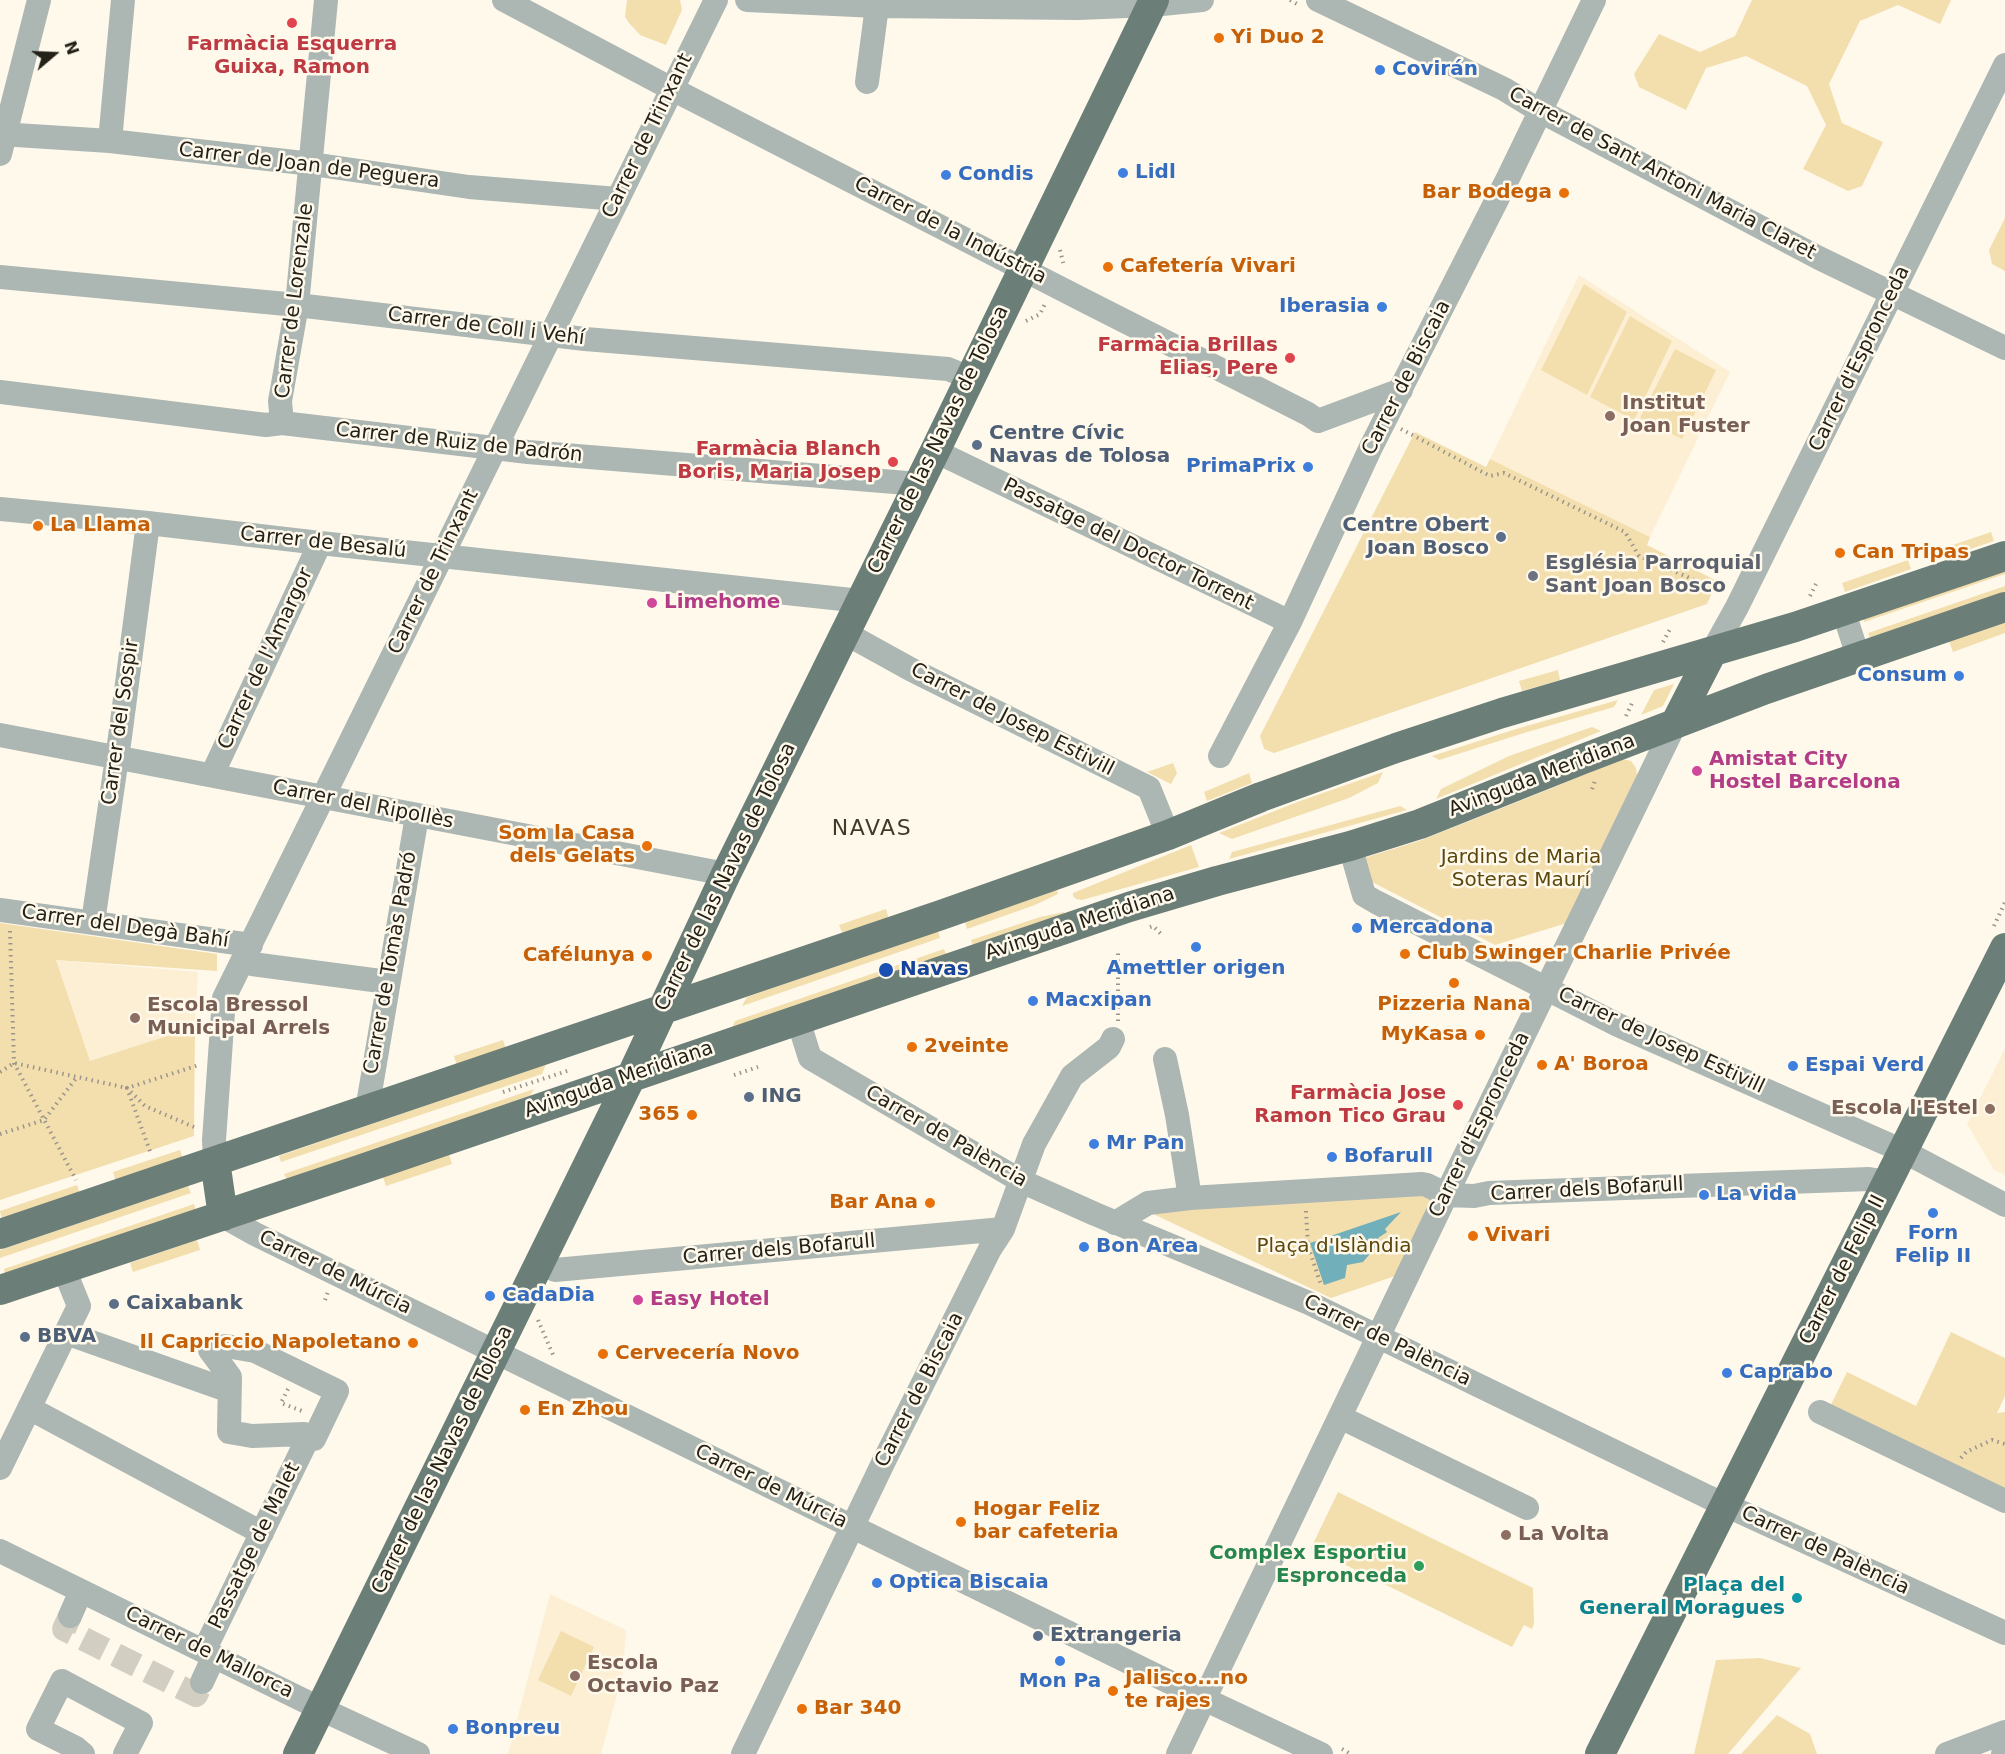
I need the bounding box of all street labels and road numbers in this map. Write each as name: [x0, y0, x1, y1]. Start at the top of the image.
street label: Carrer de Trinxant: [598, 50, 698, 222]
street label: Carrer de Sant Antoni Maria Claret: [1504, 83, 1820, 265]
street label: Carrer de Joan de Peguera: [177, 138, 441, 194]
street label: Carrer de la Indústria: [850, 172, 1050, 290]
street label: Carrer de Lorenzale: [271, 202, 319, 400]
street label: Carrer d'Espronceda: [1805, 262, 1915, 456]
street label: Carrer de Biscaia: [1358, 296, 1456, 460]
street label: Carrer de las Navas de Tolosa: [863, 302, 1015, 578]
street label: Carrer de Coll i Vehí: [386, 303, 586, 351]
street label: Carrer de Ruiz de Padrón: [334, 418, 584, 468]
street label: Passatge del Doctor Torrent: [999, 474, 1257, 616]
street label: Carrer de Trinxant: [384, 486, 484, 658]
street label: Carrer de Besalú: [239, 522, 407, 564]
street label: Carrer de l'Amargor: [213, 564, 319, 754]
street label: Carrer del Sospir: [97, 637, 145, 807]
street label: Carrer de Josep Estivill: [906, 658, 1118, 782]
street label: Avinguda Meridiana: [1445, 729, 1639, 823]
street label: Carrer de las Navas de Tolosa: [650, 739, 802, 1015]
street label: Carrer del Ripollès: [270, 776, 456, 834]
street label: Carrer de Tomàs Padró: [360, 850, 422, 1076]
street label: Avinguda Meridiana: [982, 882, 1178, 966]
street label: Carrer del Degà Bahí: [20, 901, 230, 953]
street label: Carrer de Josep Estivill: [1554, 983, 1768, 1099]
street label: Carrer d'Espronceda: [1425, 1028, 1535, 1222]
street label: Avinguda Meridiana: [521, 1036, 717, 1124]
street label: Carrer de Palència: [861, 1081, 1031, 1193]
street label: Carrer dels Bofarull: [1490, 1173, 1684, 1207]
street label: Carrer de Felip II: [1795, 1191, 1891, 1349]
street label: Carrer de Múrcia: [255, 1226, 415, 1320]
street label: Carrer dels Bofarull: [682, 1230, 876, 1270]
street label: Carrer de Palència: [1300, 1290, 1474, 1392]
street label: Carrer de Biscaia: [871, 1308, 969, 1472]
street label: Carrer de las Navas de Tolosa: [367, 1322, 519, 1598]
street label: Carrer de Múrcia: [691, 1440, 851, 1534]
street label: Passatge de Malet: [204, 1459, 306, 1633]
street label: Carrer de Palència: [1737, 1501, 1913, 1601]
street label: Carrer de Mallorca: [121, 1602, 297, 1704]

